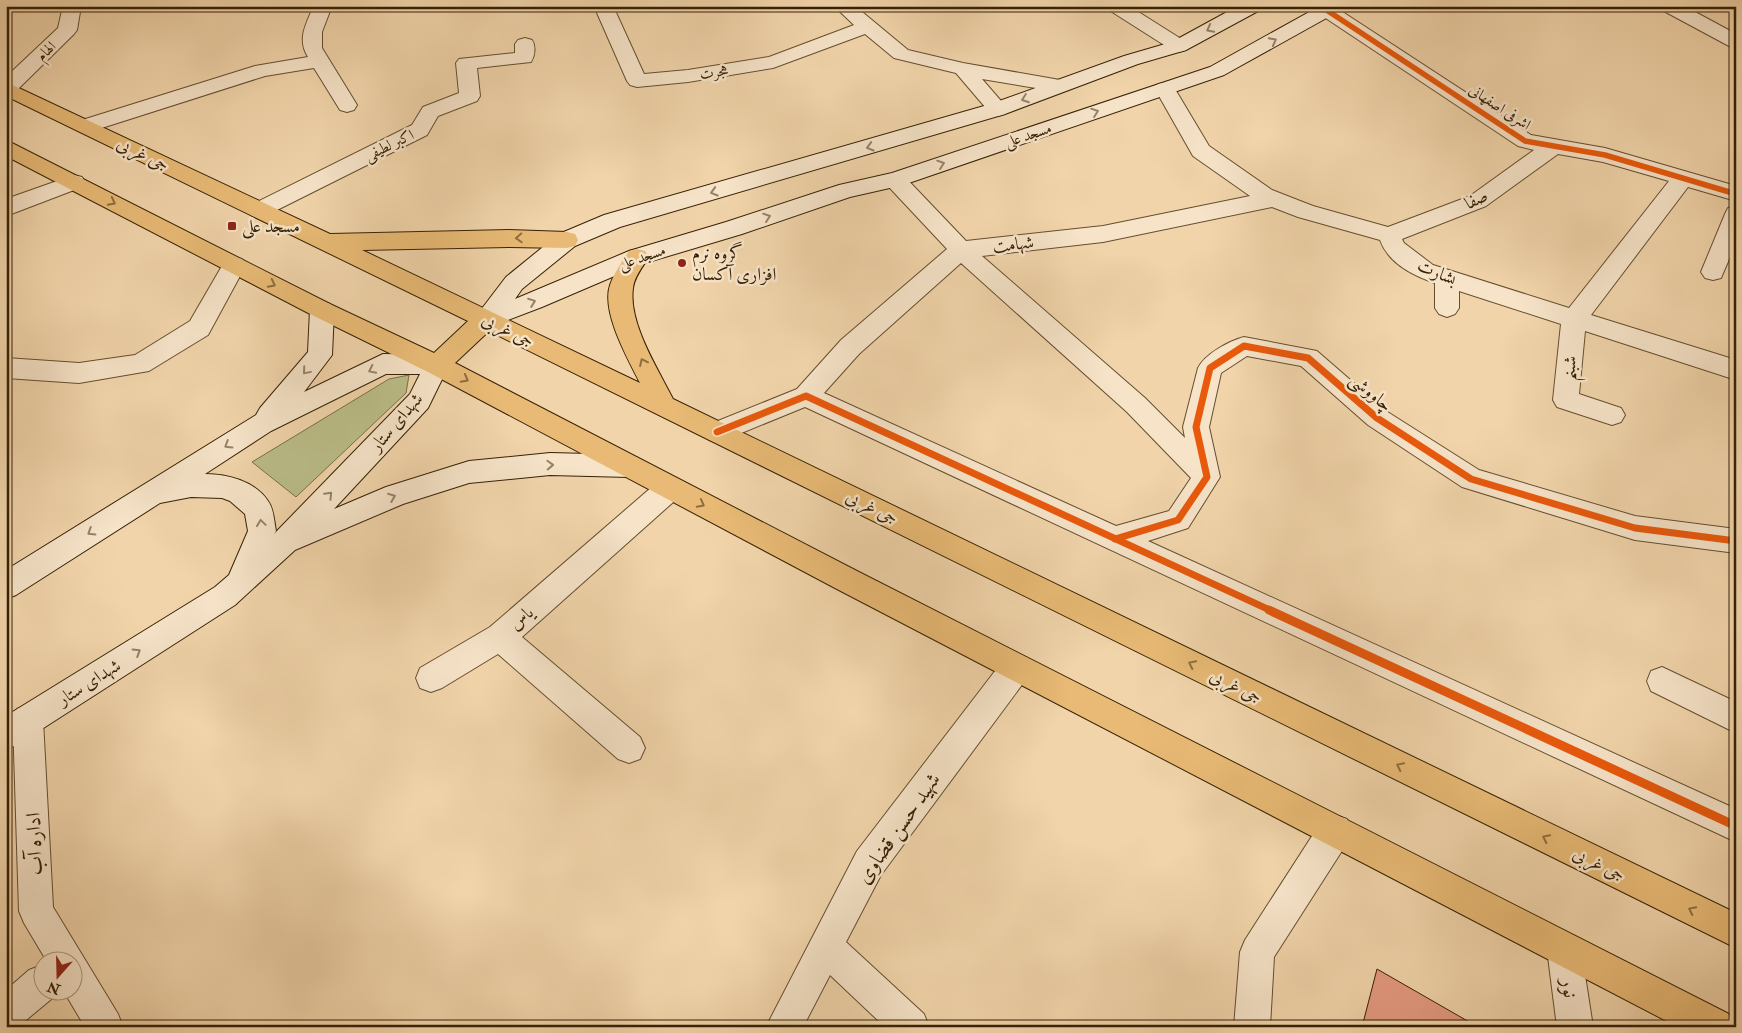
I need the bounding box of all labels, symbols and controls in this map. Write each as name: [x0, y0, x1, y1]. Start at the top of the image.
one-way arrow: [1206, 23, 1215, 33]
street label: الهام: [32, 37, 62, 67]
one-way arrow: [1268, 37, 1277, 47]
street label: هجرت: [698, 61, 730, 84]
street label: اشرفی اصفهانی: [1465, 80, 1534, 135]
one-way arrow: [1022, 93, 1030, 103]
one-way arrow: [1090, 108, 1099, 118]
street label: مسجد علی: [1002, 119, 1054, 153]
street label: اکبر لطیفی: [361, 125, 417, 166]
street label: جی غربی: [112, 132, 173, 178]
one-way arrow: [867, 141, 875, 151]
one-way arrow: [936, 160, 945, 170]
street label: صفا: [1460, 184, 1492, 215]
one-way arrow: [710, 186, 719, 196]
one-way arrow: [107, 196, 116, 206]
one-way arrow: [762, 213, 770, 223]
place label: مسجد علی: [242, 215, 300, 239]
marker: مسجد علی: [226, 220, 238, 232]
street label: شهامت: [991, 231, 1035, 258]
one-way arrow: [514, 232, 522, 243]
street label: مسجد علی: [616, 241, 668, 275]
place label: گروه نرم افزاری آکسان: [692, 241, 777, 286]
street label: بشارت: [1414, 254, 1460, 291]
marker: گروه نرم افزاری آکسان: [676, 257, 688, 269]
one-way arrow: [267, 278, 276, 288]
one-way arrow: [527, 297, 536, 308]
street label: جی غربی: [477, 308, 538, 354]
street label: شبنم: [1557, 355, 1588, 382]
one-way arrow: [639, 358, 649, 367]
one-way arrow: [368, 364, 377, 374]
one-way arrow: [302, 366, 311, 375]
street label: چاووشی: [1344, 368, 1397, 417]
one-way arrow: [459, 373, 468, 383]
street label: شهدای ستار: [363, 388, 428, 458]
one-way arrow: [224, 439, 234, 448]
one-way arrow: [546, 459, 554, 470]
street label: جی غربی: [841, 485, 902, 531]
one-way arrow: [323, 492, 332, 501]
one-way arrow: [387, 493, 396, 503]
one-way arrow: [696, 498, 705, 508]
one-way arrow: [256, 518, 266, 527]
one-way arrow: [87, 526, 96, 535]
street label: یاس: [504, 600, 540, 635]
one-way arrow: [131, 649, 140, 658]
street label: شهدای ستار: [52, 654, 125, 712]
one-way arrow: [1188, 660, 1197, 670]
street label: جی غربی: [1205, 664, 1266, 710]
one-way arrow: [1396, 762, 1405, 772]
street label: شهید حسن قضاوی: [850, 767, 947, 889]
street label: اداره آب: [20, 812, 49, 876]
one-way arrow: [1542, 834, 1551, 844]
street label: جی غربی: [1568, 842, 1629, 888]
one-way arrow: [1688, 905, 1697, 916]
north arrow: [32, 950, 82, 1000]
street label: نور: [1554, 974, 1584, 1000]
text: N: [44, 977, 63, 998]

